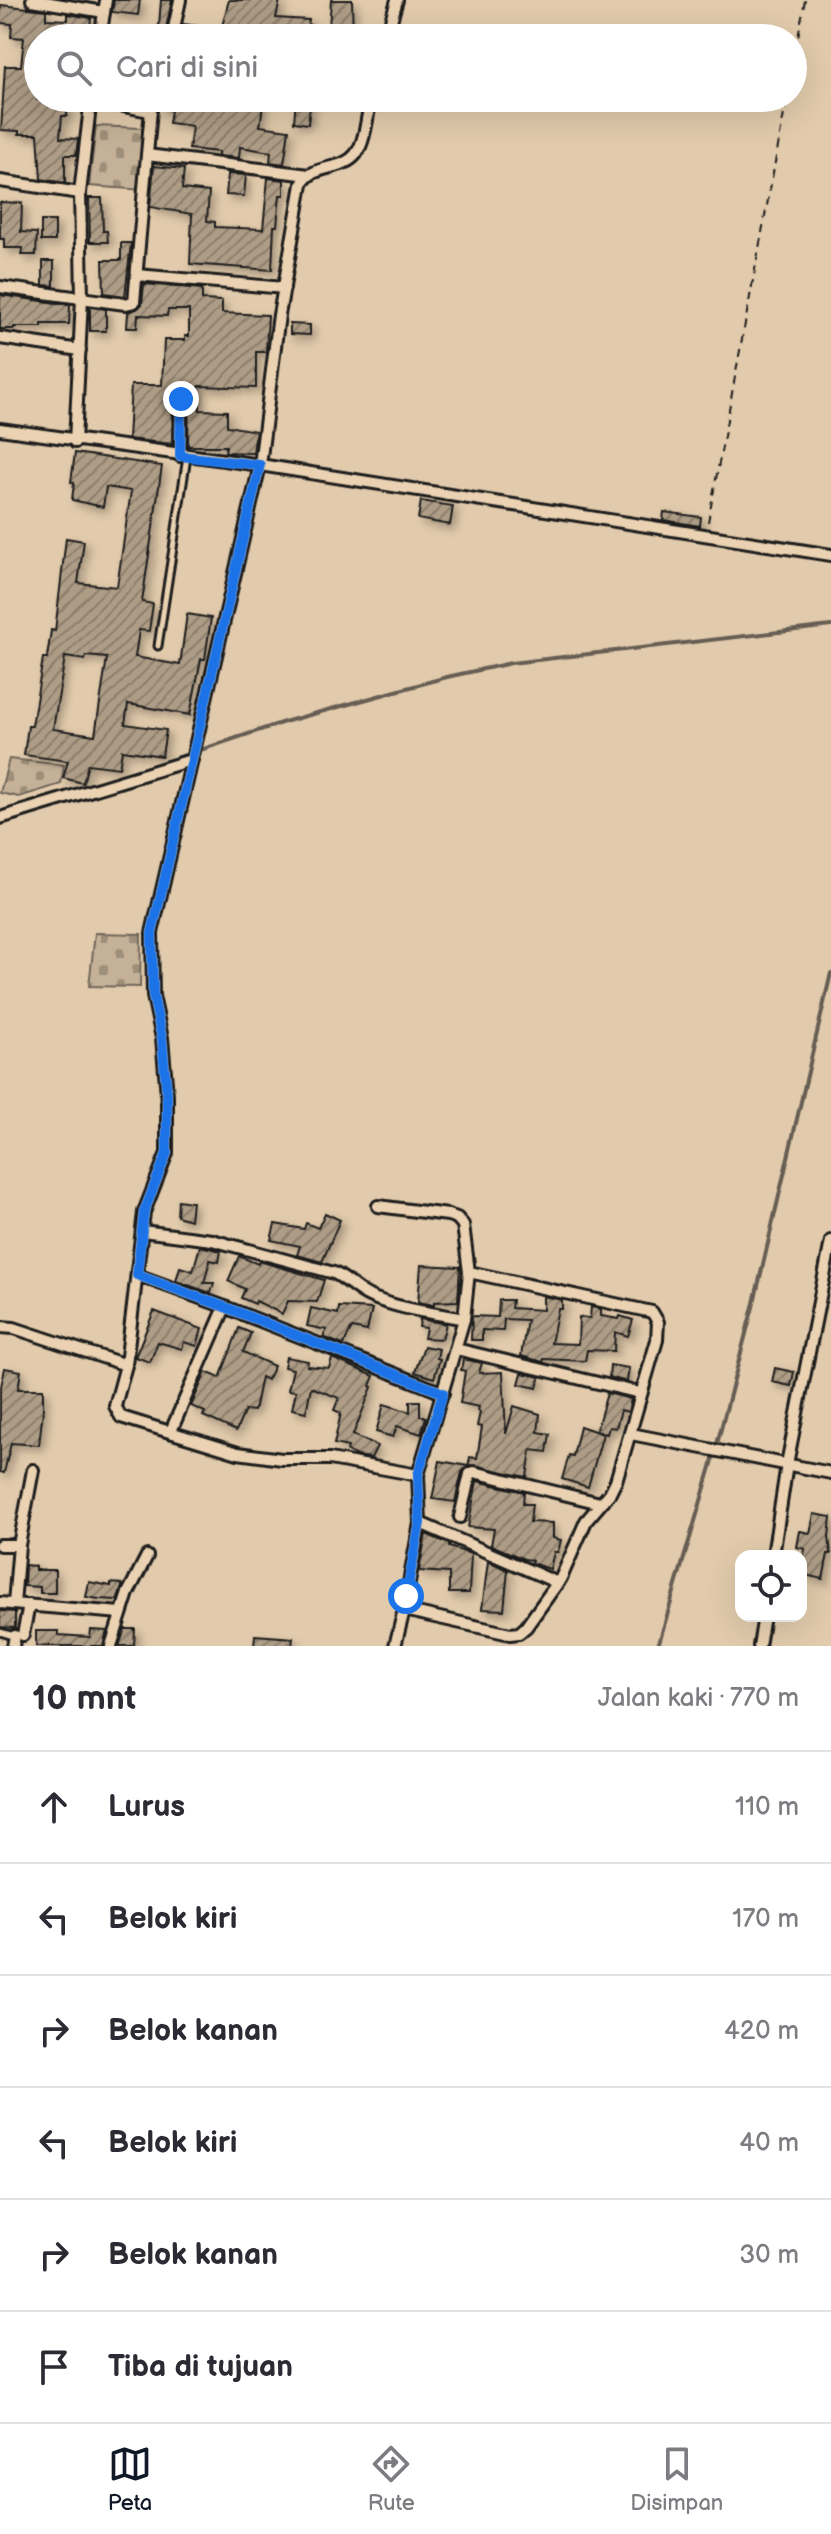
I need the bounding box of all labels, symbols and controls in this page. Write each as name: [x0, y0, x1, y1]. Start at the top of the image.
search box: [24, 24, 807, 112]
icon: search: [52, 46, 96, 90]
text: Cari di sini: [116, 50, 258, 86]
route end: [163, 381, 199, 417]
map controls: [735, 1550, 807, 1622]
button: locate: [735, 1550, 807, 1622]
route start: [388, 1578, 424, 1614]
text: 10 mnt: [32, 1678, 136, 1719]
text: Jalan kaki · 770 m: [598, 1683, 799, 1714]
icon: ahead: [32, 1785, 76, 1829]
text: Lurus: [108, 1789, 185, 1825]
text: 110 m: [735, 1792, 799, 1823]
icon: left: [32, 1897, 76, 1941]
text: Belok kiri: [108, 1901, 237, 1937]
text: 170 m: [732, 1904, 799, 1935]
icon: right: [32, 2009, 76, 2053]
text: Belok kanan: [108, 2013, 278, 2049]
text: 420 m: [724, 2016, 799, 2047]
icon: left: [32, 2121, 76, 2165]
text: Belok kiri: [108, 2125, 237, 2161]
text: 40 m: [739, 2128, 799, 2159]
icon: right: [32, 2233, 76, 2277]
text: Belok kanan: [108, 2237, 278, 2273]
text: 30 m: [739, 2240, 799, 2271]
icon: arrive: [32, 2345, 76, 2389]
text: Tiba di tujuan: [108, 2349, 293, 2385]
tab: Peta: [108, 2442, 152, 2517]
tab: Rute: [368, 2442, 415, 2517]
tab: Disimpan: [630, 2442, 723, 2517]

